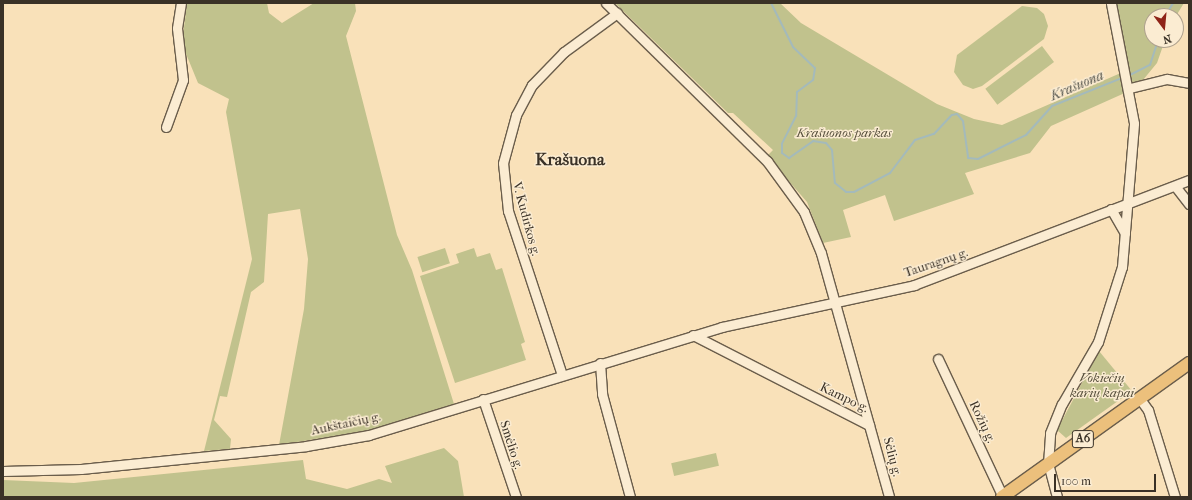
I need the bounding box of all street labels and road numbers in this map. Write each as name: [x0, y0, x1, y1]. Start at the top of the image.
street label: V. Kudirkos g.: [509, 180, 543, 258]
street label: Tauragnų g.: [902, 245, 970, 281]
street label: Kampo g.: [817, 380, 871, 416]
street label: Rožių g.: [965, 398, 999, 446]
street label: Aukštaičių g.: [310, 409, 382, 439]
street label: Smėlio g.: [496, 419, 526, 471]
road number: A6: [1071, 429, 1095, 449]
street label: Sėlių g.: [879, 436, 905, 478]

